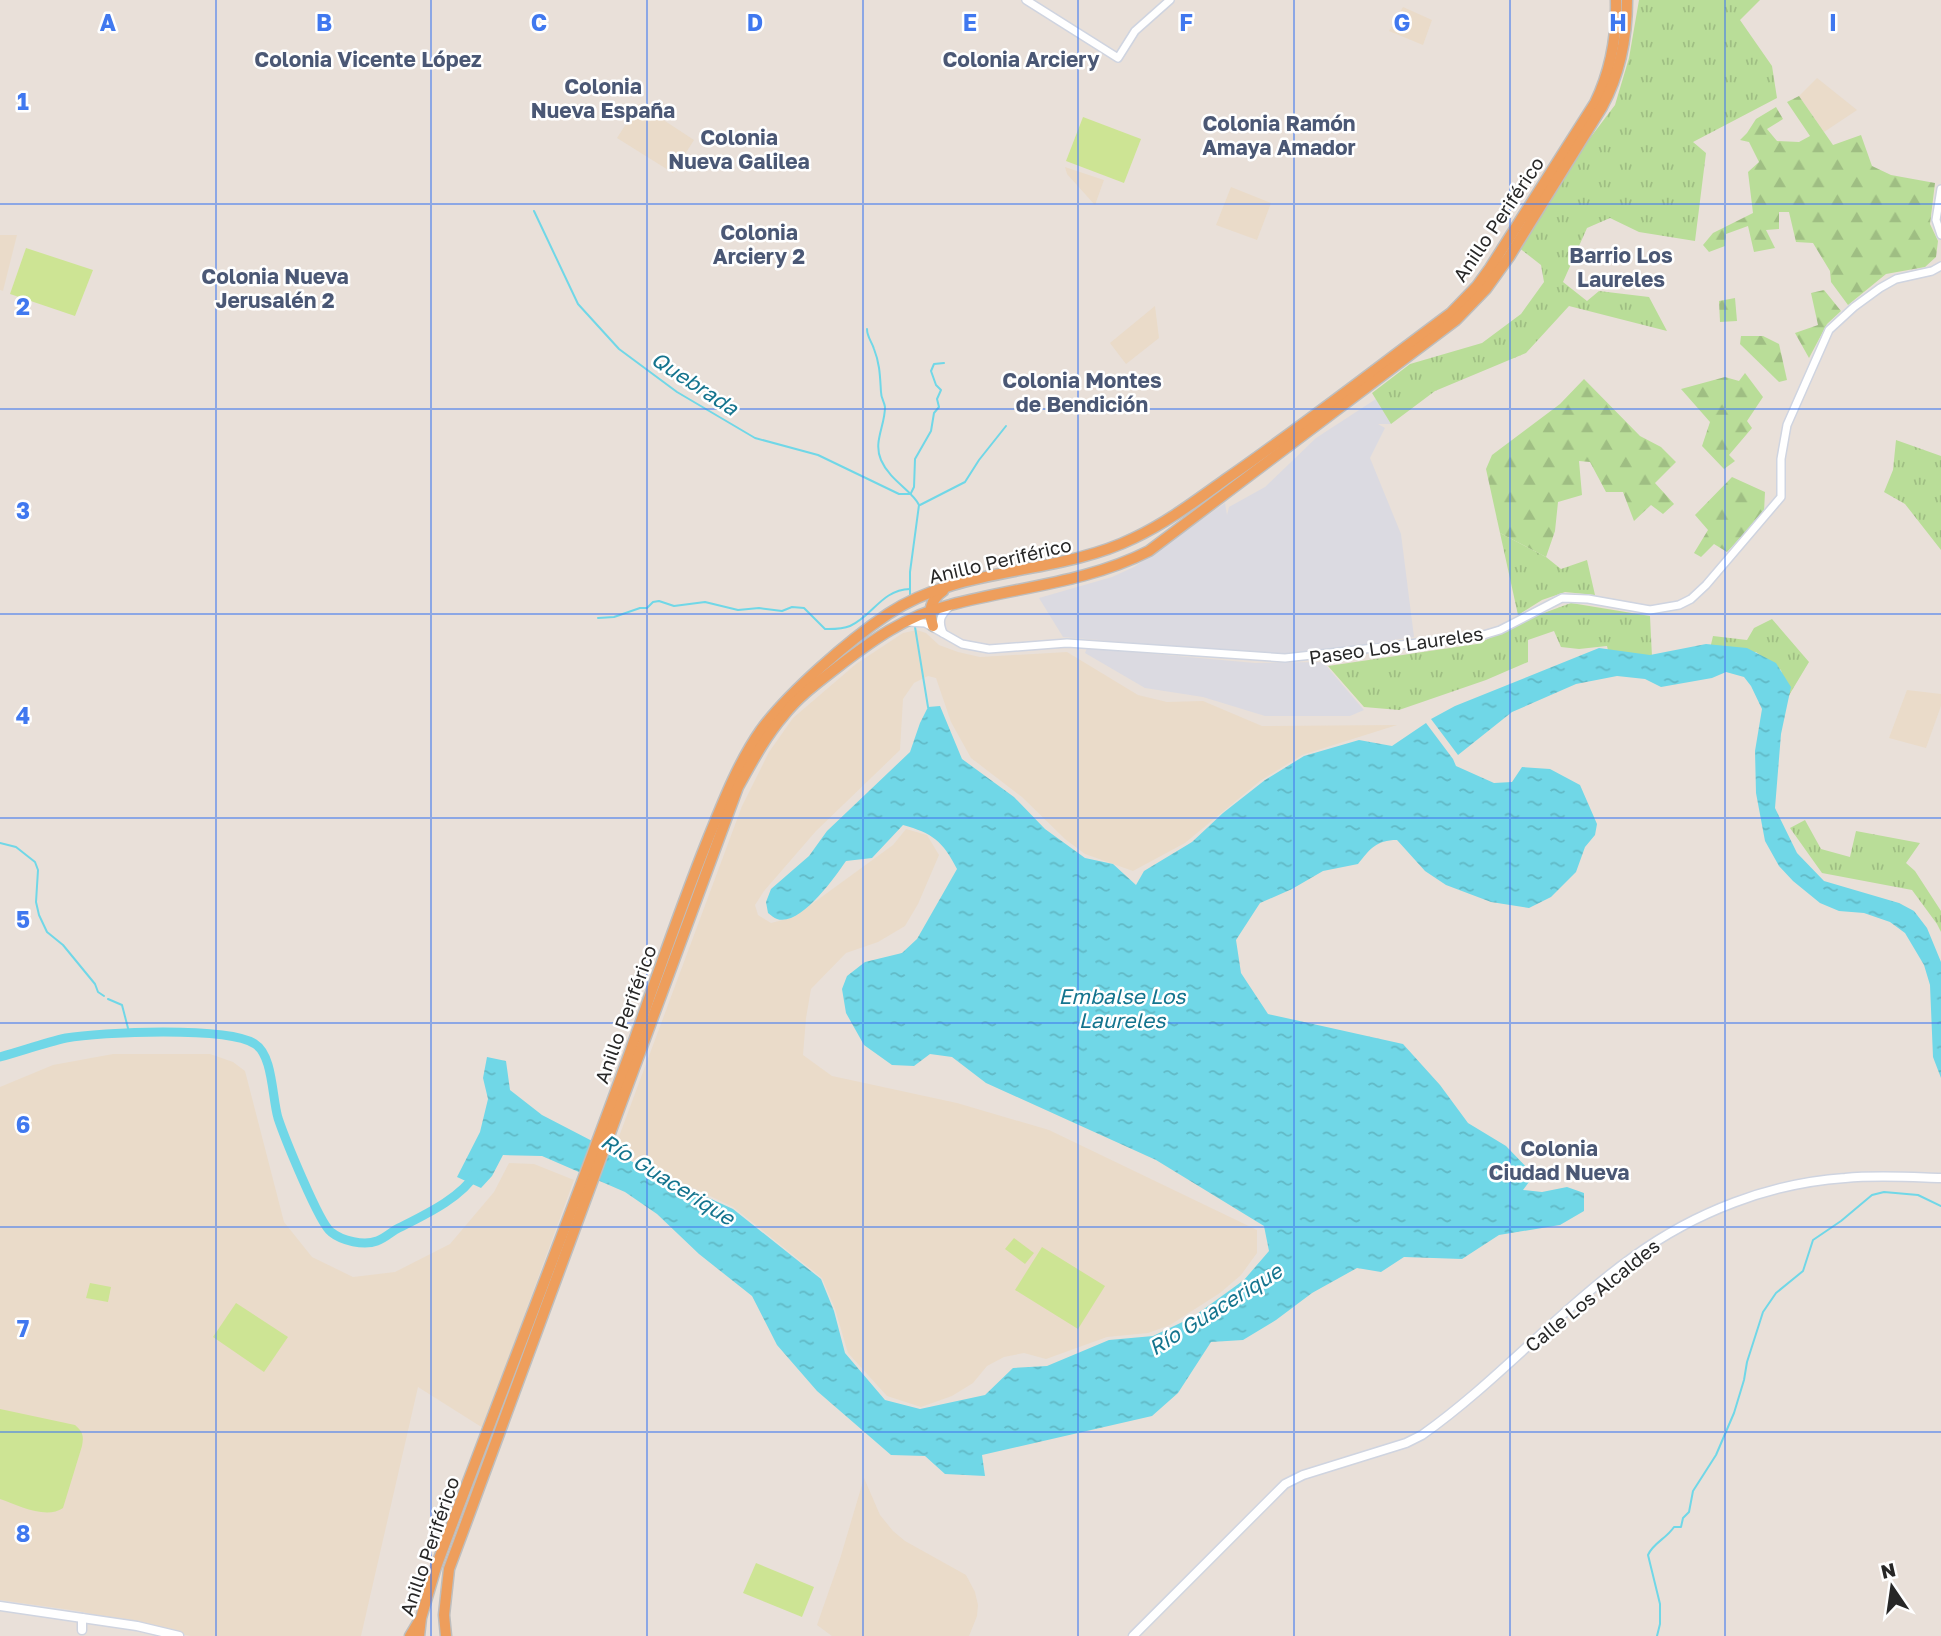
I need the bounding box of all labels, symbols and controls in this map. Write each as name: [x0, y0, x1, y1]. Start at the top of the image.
text: A: [100, 8, 117, 36]
text: B: [316, 8, 332, 36]
text: C: [531, 8, 547, 36]
text: D: [747, 8, 763, 36]
text: E: [963, 8, 977, 36]
text: F: [1179, 8, 1193, 36]
text: G: [1394, 8, 1410, 36]
text: H: [1609, 8, 1627, 36]
text: I: [1829, 8, 1837, 36]
district label: Colonia Vicente López: [254, 46, 482, 72]
district label: Colonia Arciery: [942, 46, 1100, 72]
district label: Colonia Nueva España: [531, 73, 675, 123]
text: 1: [17, 87, 29, 115]
district label: Colonia Ramón Amaya Amador: [1202, 110, 1356, 160]
district label: Colonia Nueva Galilea: [668, 124, 810, 174]
street label: Anillo Periférico: [1448, 152, 1548, 286]
district label: Colonia Arciery 2: [713, 219, 805, 269]
district label: Barrio Los Laureles: [1569, 242, 1673, 292]
district label: Colonia Nueva Jerusalén 2: [201, 263, 349, 313]
text: 2: [16, 292, 30, 320]
water label: Quebrada: [647, 345, 744, 421]
district label: Colonia Montes de Bendición: [1002, 367, 1162, 417]
text: 3: [16, 496, 30, 524]
street label: Anillo Periférico: [927, 532, 1073, 588]
street label: Paseo Los Laureles: [1307, 621, 1485, 669]
text: 4: [16, 701, 30, 729]
text: 5: [16, 905, 30, 933]
street label: Anillo Periférico: [589, 942, 661, 1086]
water label: Embalse Los Laureles: [1059, 983, 1186, 1033]
text: 6: [16, 1110, 30, 1138]
water label: Río Guacerique: [596, 1128, 741, 1231]
district label: Colonia Ciudad Nueva: [1489, 1135, 1629, 1185]
street label: Calle Los Alcaldes: [1520, 1234, 1664, 1356]
water label: Río Guacerique: [1143, 1257, 1288, 1360]
text: 7: [17, 1314, 29, 1342]
street label: Anillo Periférico: [394, 1473, 464, 1619]
text: 8: [16, 1519, 30, 1547]
north arrow: [1857, 1552, 1927, 1622]
text: N: [1878, 1557, 1898, 1583]

